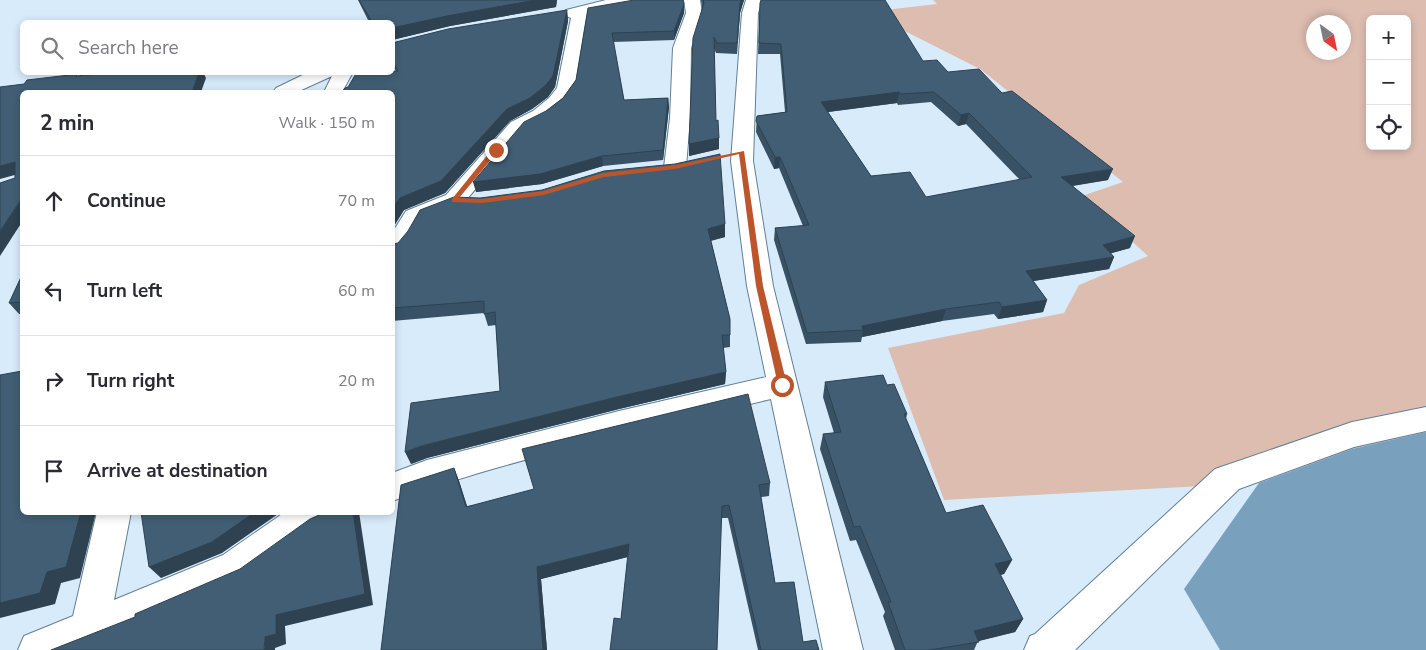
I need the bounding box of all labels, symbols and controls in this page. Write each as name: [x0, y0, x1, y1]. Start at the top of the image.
north arrow: [1306, 15, 1351, 60]
map controls: [1366, 15, 1411, 150]
button: +: [1366, 15, 1411, 60]
search box: [20, 20, 395, 75]
icon: search: [38, 34, 66, 62]
text: Search here: [78, 35, 179, 61]
button: −: [1366, 60, 1411, 105]
button: locate: [1366, 105, 1411, 150]
text: 2 min: [40, 109, 94, 137]
text: Walk · 150 m: [279, 112, 375, 134]
route end: [485, 139, 508, 162]
icon: ahead: [40, 187, 68, 215]
text: Continue: [87, 188, 166, 214]
text: 70 m: [338, 190, 375, 212]
icon: left: [40, 277, 68, 305]
text: Turn left: [87, 278, 162, 304]
text: 60 m: [338, 280, 375, 302]
icon: right: [40, 367, 68, 395]
text: Turn right: [87, 368, 174, 394]
text: 20 m: [338, 370, 375, 392]
route start: [771, 374, 794, 397]
icon: arrive: [40, 457, 68, 485]
text: Arrive at destination: [87, 458, 268, 484]

